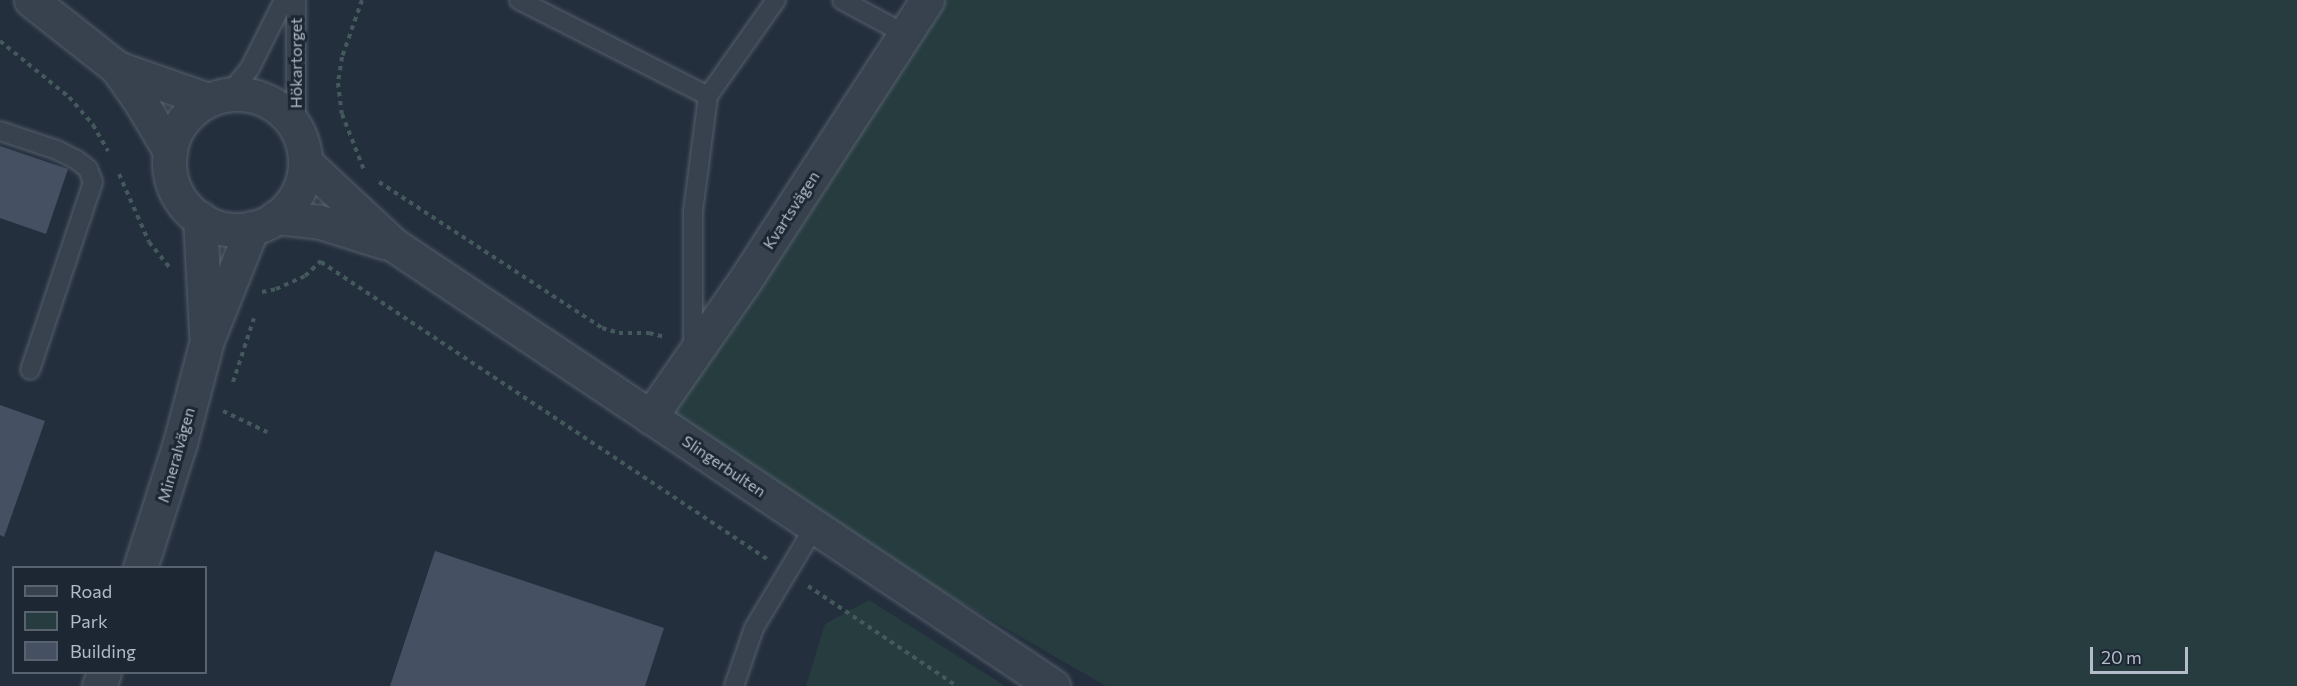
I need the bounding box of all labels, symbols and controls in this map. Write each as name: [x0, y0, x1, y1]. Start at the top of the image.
street label: Hökartorget: [286, 18, 306, 108]
street label: Kvartsvägen: [759, 167, 823, 253]
street label: Mineralvägen: [153, 405, 199, 505]
street label: Slingerbulten: [679, 431, 769, 501]
legend: [12, 566, 207, 674]
text: Road: [70, 580, 112, 602]
text: Park: [70, 610, 108, 632]
scale bar: [2093, 635, 2190, 673]
text: Building: [70, 640, 136, 662]
text: 20 m: [2101, 646, 2142, 668]

